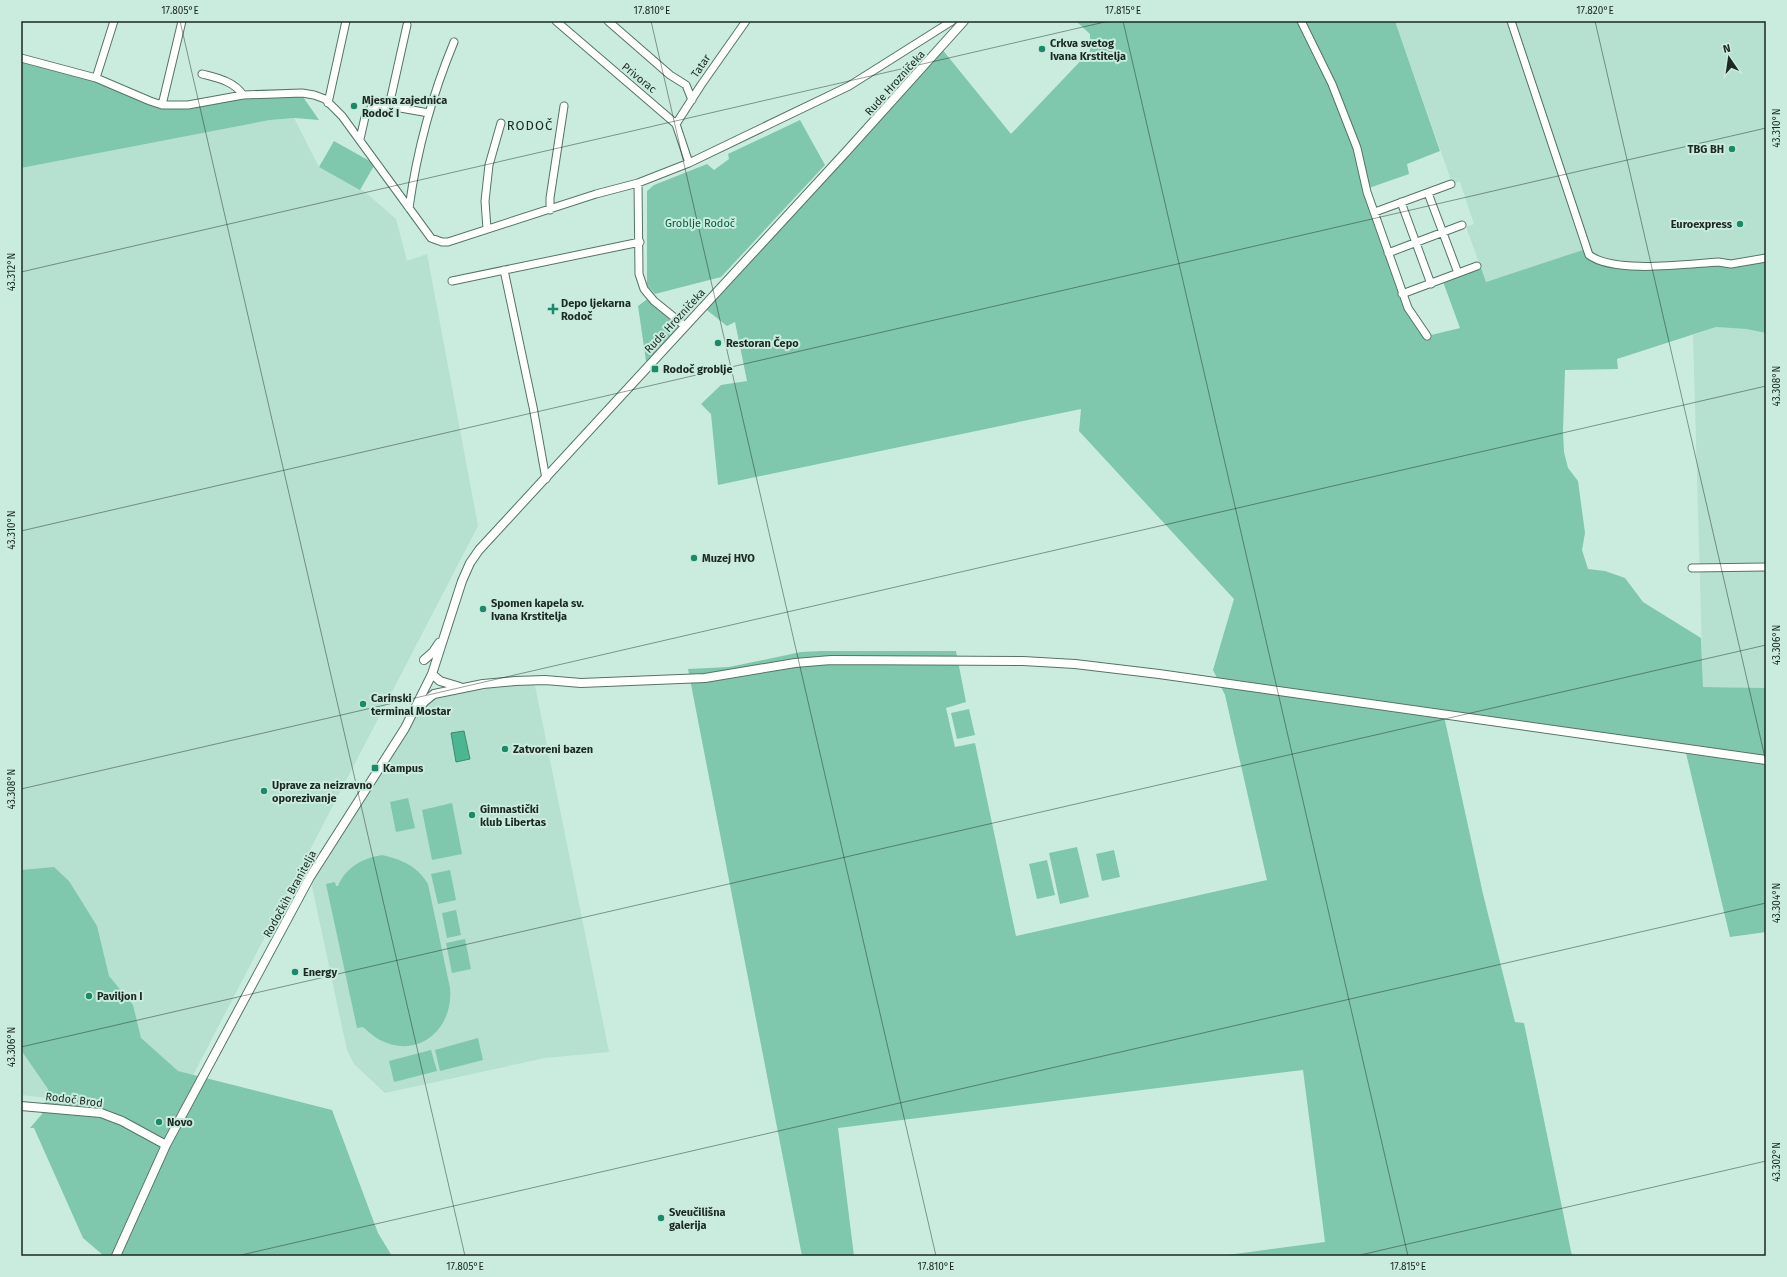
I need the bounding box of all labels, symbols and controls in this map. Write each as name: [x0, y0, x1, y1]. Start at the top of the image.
text: 17.805°E: [161, 5, 199, 17]
text: 17.810°E: [634, 5, 670, 17]
text: 17.815°E: [1105, 5, 1141, 17]
text: 17.820°E: [1576, 5, 1614, 17]
place label: Crkva svetog Ivana Krstitelja: [1050, 37, 1126, 63]
north arrow: [1709, 38, 1749, 78]
text: N: [1722, 42, 1732, 56]
marker: Crkva svetog Ivana Krstitelja: [1037, 44, 1047, 54]
street label: Rude Hrozničeka: [862, 48, 928, 118]
street label: Tatar: [689, 51, 714, 80]
street label: Privorac: [619, 60, 659, 96]
place label: Mjesna zajednica Rodoč I: [362, 94, 447, 120]
marker: Mjesna zajednica Rodoč I: [349, 101, 359, 111]
text: 43.310°N: [1771, 108, 1783, 148]
district label: RODOČ: [507, 117, 553, 133]
place label: TBG BH: [1687, 143, 1724, 156]
marker: TBG BH: [1727, 144, 1737, 154]
park label: Groblje Rodoč: [665, 217, 735, 230]
place label: Euroexpress: [1671, 218, 1733, 231]
marker: Euroexpress: [1735, 219, 1745, 229]
text: 43.312°N: [6, 253, 18, 291]
street label: Rude Hrozničeka: [642, 286, 708, 356]
place label: Depo ljekarna Rodoč: [561, 297, 631, 323]
marker: Depo ljekarna Rodoč: [548, 304, 558, 314]
place label: Restoran Čepo: [726, 336, 799, 350]
marker: Restoran Čepo: [713, 338, 723, 348]
place label: Rodoč groblje: [663, 363, 733, 376]
marker: Rodoč groblje: [650, 364, 660, 374]
text: 43.308°N: [1771, 366, 1783, 406]
text: 43.310°N: [6, 510, 18, 550]
place label: Muzej HVO: [702, 552, 755, 565]
marker: Muzej HVO: [689, 553, 699, 563]
place label: Spomen kapela sv. Ivana Krstitelja: [491, 597, 584, 623]
marker: Spomen kapela sv. Ivana Krstitelja: [478, 604, 488, 614]
text: 43.306°N: [1771, 625, 1783, 665]
place label: Carinski terminal Mostar: [371, 692, 452, 718]
marker: Carinski terminal Mostar: [358, 699, 368, 709]
place label: Zatvoreni bazen: [513, 743, 593, 756]
marker: Zatvoreni bazen: [500, 744, 510, 754]
place label: Kampus: [383, 762, 424, 775]
marker: Kampus: [370, 763, 380, 773]
text: 43.308°N: [6, 769, 18, 809]
place label: Uprave za neizravno oporezivanje: [272, 779, 373, 805]
marker: Uprave za neizravno oporezivanje: [259, 786, 269, 796]
place label: Gimnastički klub Libertas: [480, 803, 547, 829]
marker: Gimnastički klub Libertas: [467, 810, 477, 820]
street label: Rodočkih Branitelja: [261, 848, 319, 940]
text: 43.304°N: [1771, 883, 1783, 923]
place label: Energy: [303, 966, 337, 979]
marker: Energy: [290, 967, 300, 977]
place label: Paviljon I: [97, 990, 143, 1003]
marker: Paviljon I: [84, 991, 94, 1001]
text: 43.306°N: [6, 1027, 18, 1067]
street label: Rodoč Brod: [45, 1090, 103, 1110]
place label: Novo: [167, 1116, 193, 1129]
marker: Novo: [154, 1117, 164, 1127]
text: 43.302°N: [1771, 1142, 1783, 1182]
place label: Sveučilišna galerija: [669, 1206, 726, 1232]
marker: Sveučilišna galerija: [656, 1213, 666, 1223]
text: 17.805°E: [446, 1261, 484, 1273]
text: 17.810°E: [918, 1261, 954, 1273]
text: 17.815°E: [1390, 1261, 1426, 1273]

